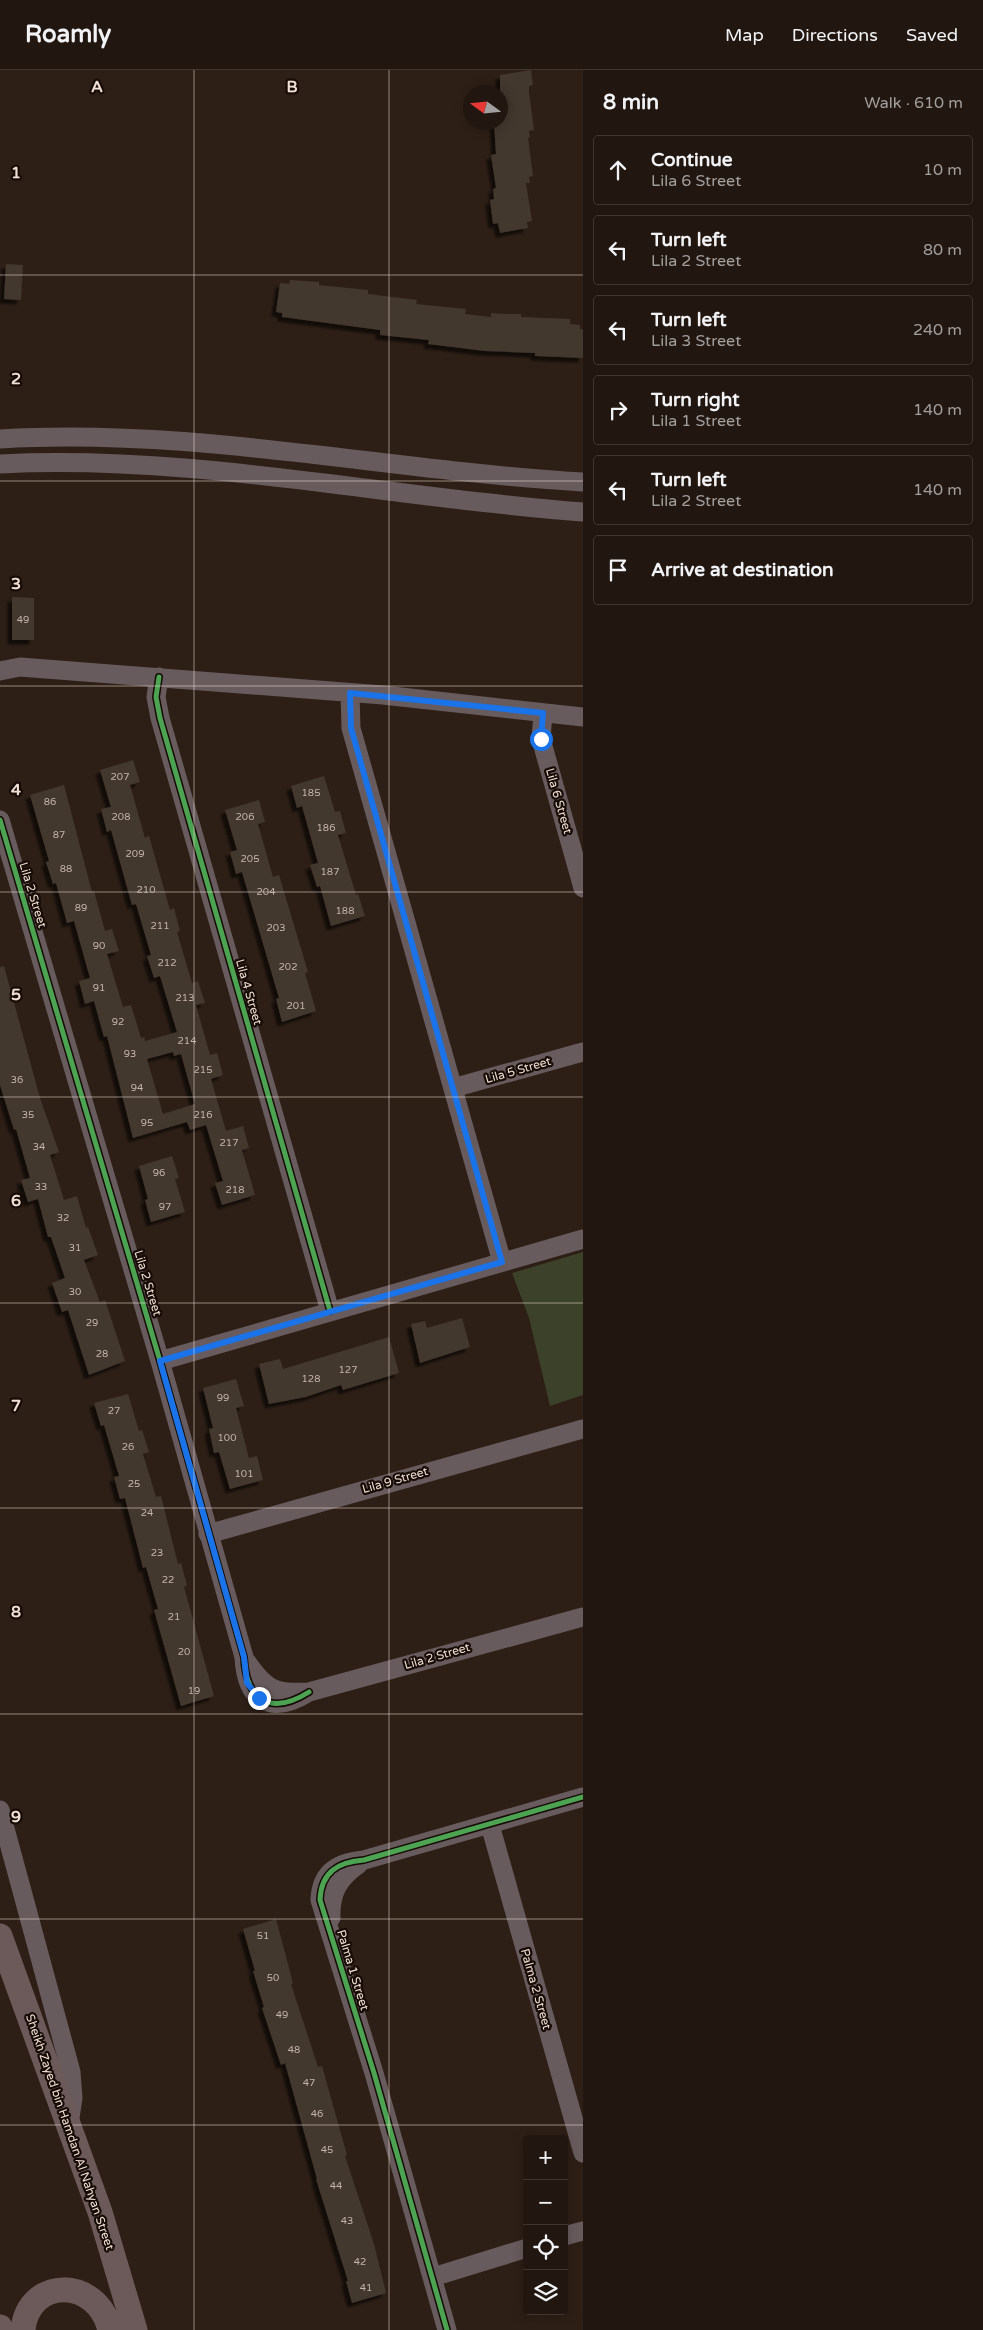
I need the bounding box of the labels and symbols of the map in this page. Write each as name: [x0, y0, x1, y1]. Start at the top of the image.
text: A: [91, 77, 103, 97]
text: B: [286, 77, 298, 97]
north arrow: [463, 85, 508, 130]
text: 1: [11, 163, 21, 183]
text: 2: [11, 369, 21, 389]
text: 3: [11, 574, 21, 594]
house number: 49: [17, 614, 29, 626]
route start: [530, 728, 553, 751]
street label: Lila 6 Street: [543, 767, 575, 836]
house number: 207: [111, 771, 129, 783]
text: 4: [11, 780, 21, 800]
house number: 185: [302, 787, 320, 799]
house number: 86: [44, 796, 56, 808]
house number: 208: [112, 811, 130, 823]
house number: 206: [236, 811, 254, 823]
house number: 186: [317, 822, 335, 834]
house number: 87: [53, 829, 65, 841]
house number: 209: [126, 848, 144, 860]
house number: 205: [241, 853, 259, 865]
street label: Lila 2 Street: [16, 861, 50, 930]
house number: 88: [60, 863, 72, 875]
house number: 187: [321, 866, 339, 878]
house number: 210: [137, 884, 155, 896]
house number: 204: [257, 886, 275, 898]
house number: 89: [75, 902, 87, 914]
house number: 188: [336, 905, 354, 917]
house number: 211: [151, 920, 169, 932]
house number: 203: [267, 922, 285, 934]
house number: 90: [93, 940, 105, 952]
house number: 212: [158, 957, 176, 969]
street label: Lila 4 Street: [233, 958, 265, 1027]
house number: 202: [279, 961, 297, 973]
house number: 91: [93, 982, 105, 994]
text: 5: [11, 985, 21, 1005]
house number: 213: [176, 992, 194, 1004]
house number: 201: [287, 1000, 305, 1012]
house number: 92: [112, 1016, 124, 1028]
house number: 214: [178, 1035, 196, 1047]
house number: 93: [124, 1048, 136, 1060]
street label: Lila 5 Street: [484, 1054, 553, 1086]
house number: 215: [194, 1064, 212, 1076]
house number: 36: [11, 1074, 23, 1086]
house number: 94: [131, 1082, 143, 1094]
house number: 35: [22, 1109, 34, 1121]
house number: 216: [194, 1109, 212, 1121]
house number: 95: [141, 1117, 153, 1129]
house number: 217: [220, 1137, 238, 1149]
house number: 34: [33, 1141, 45, 1153]
house number: 96: [153, 1167, 165, 1179]
house number: 33: [35, 1181, 47, 1193]
house number: 218: [226, 1184, 244, 1196]
text: 6: [11, 1191, 21, 1211]
house number: 97: [159, 1201, 171, 1213]
house number: 32: [57, 1212, 69, 1224]
house number: 31: [69, 1242, 81, 1254]
street label: Lila 2 Street: [131, 1249, 165, 1318]
house number: 30: [69, 1286, 81, 1298]
house number: 29: [86, 1317, 98, 1329]
house number: 28: [96, 1348, 108, 1360]
house number: 127: [339, 1364, 357, 1376]
house number: 128: [302, 1373, 320, 1385]
house number: 99: [217, 1392, 229, 1404]
text: 7: [11, 1396, 21, 1416]
house number: 27: [108, 1405, 120, 1417]
house number: 100: [218, 1432, 236, 1444]
house number: 26: [122, 1441, 134, 1453]
street label: Lila 9 Street: [361, 1464, 430, 1496]
house number: 101: [235, 1468, 253, 1480]
house number: 25: [128, 1478, 140, 1490]
house number: 24: [141, 1507, 153, 1519]
house number: 23: [151, 1547, 163, 1559]
house number: 22: [162, 1574, 174, 1586]
text: 8: [11, 1602, 21, 1622]
house number: 21: [168, 1611, 180, 1623]
street label: Lila 2 Street: [403, 1640, 472, 1672]
house number: 20: [178, 1646, 190, 1658]
house number: 19: [188, 1685, 200, 1697]
route end: [248, 1687, 271, 1710]
text: 9: [11, 1807, 21, 1827]
street label: Palma 1 Street: [334, 1928, 372, 2012]
house number: 51: [257, 1930, 269, 1942]
street label: Palma 2 Street: [518, 1947, 554, 2031]
house number: 50: [267, 1972, 279, 1984]
house number: 49: [276, 2009, 288, 2021]
street label: Sheikh Zayed bin Hamdan Al Nahyan Street: [23, 2012, 117, 2252]
house number: 48: [288, 2044, 300, 2056]
house number: 47: [303, 2077, 315, 2089]
house number: 46: [311, 2108, 323, 2120]
house number: 45: [321, 2144, 333, 2156]
house number: 44: [330, 2180, 342, 2192]
house number: 43: [341, 2215, 353, 2227]
house number: 42: [354, 2256, 366, 2268]
house number: 41: [360, 2282, 372, 2294]

